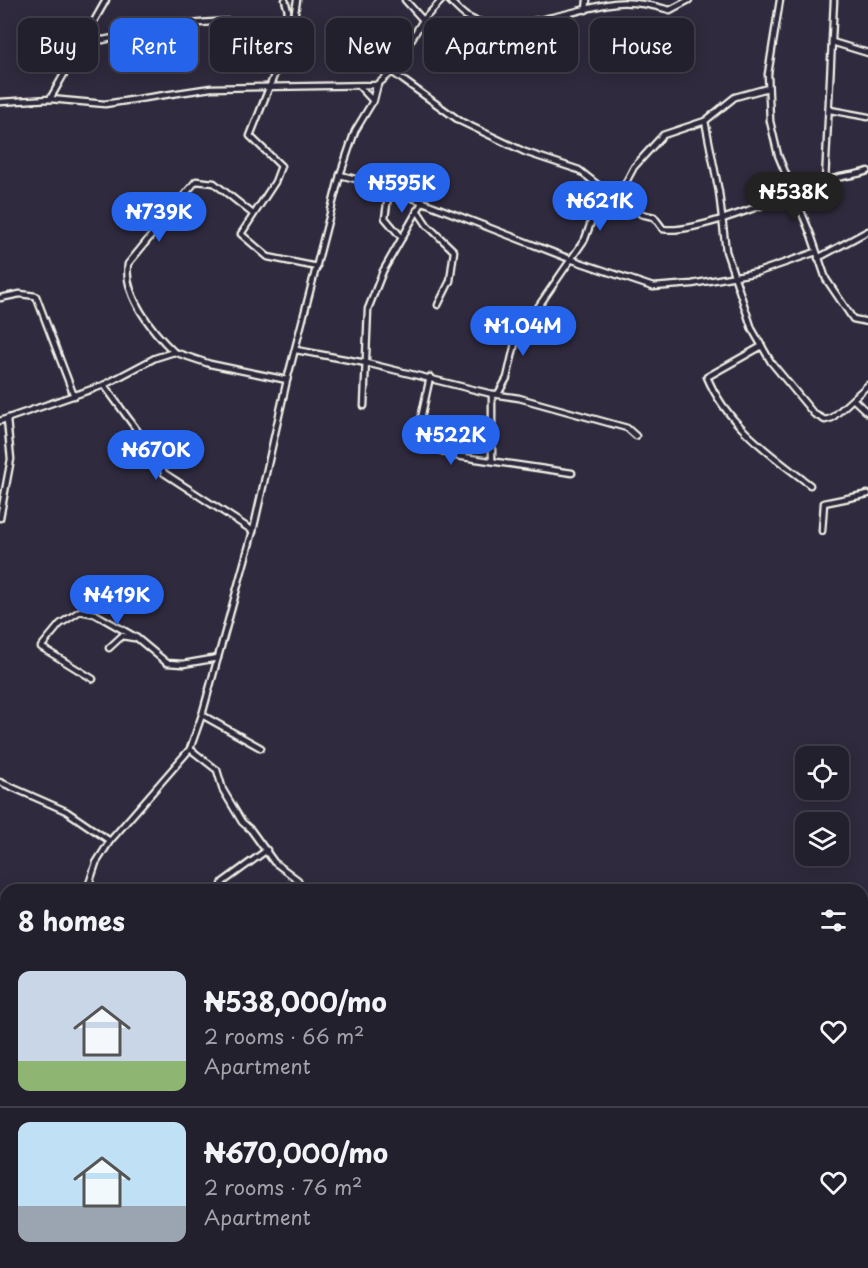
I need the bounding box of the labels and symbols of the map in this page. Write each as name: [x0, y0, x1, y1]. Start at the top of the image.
pin: ₦595K: [360, 163, 444, 214]
pin: ₦538K: [752, 172, 836, 223]
pin: ₦621K: [558, 181, 642, 232]
pin: ₦739K: [117, 192, 201, 243]
pin: ₦1.04M: [474, 306, 572, 357]
pin: ₦522K: [409, 415, 493, 466]
pin: ₦670K: [114, 430, 198, 481]
pin: ₦419K: [75, 575, 159, 626]

